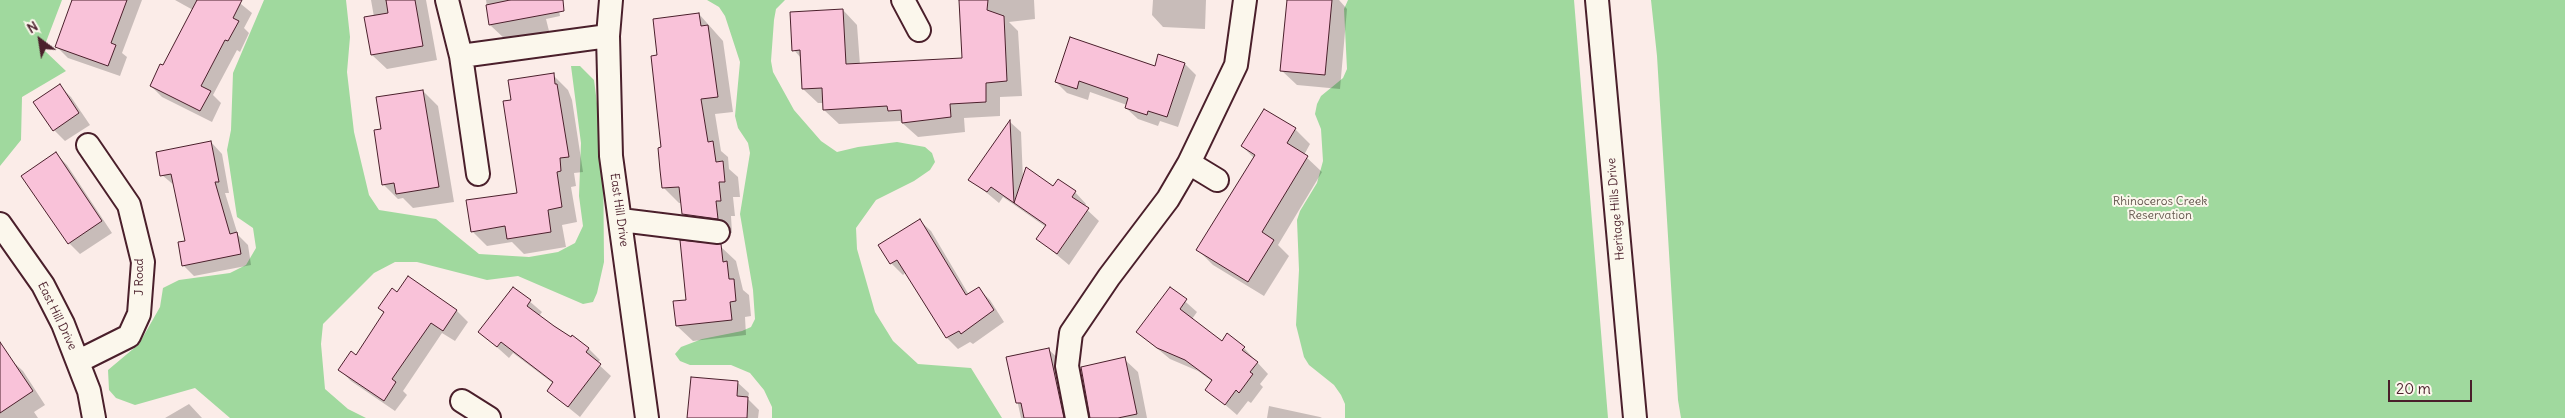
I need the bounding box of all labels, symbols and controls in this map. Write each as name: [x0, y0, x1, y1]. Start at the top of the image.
north arrow: [15, 15, 65, 65]
text: N: [23, 17, 41, 37]
street label: Heritage Hills Drive: [1604, 157, 1628, 261]
street label: East Hill Drive: [607, 172, 631, 248]
park label: Rhinoceros Creek Reservation: [2113, 195, 2207, 223]
street label: J Road: [133, 258, 147, 296]
street label: East Hill Drive: [34, 280, 80, 352]
scale bar: [2390, 370, 2474, 402]
text: 20 m: [2396, 379, 2431, 398]

